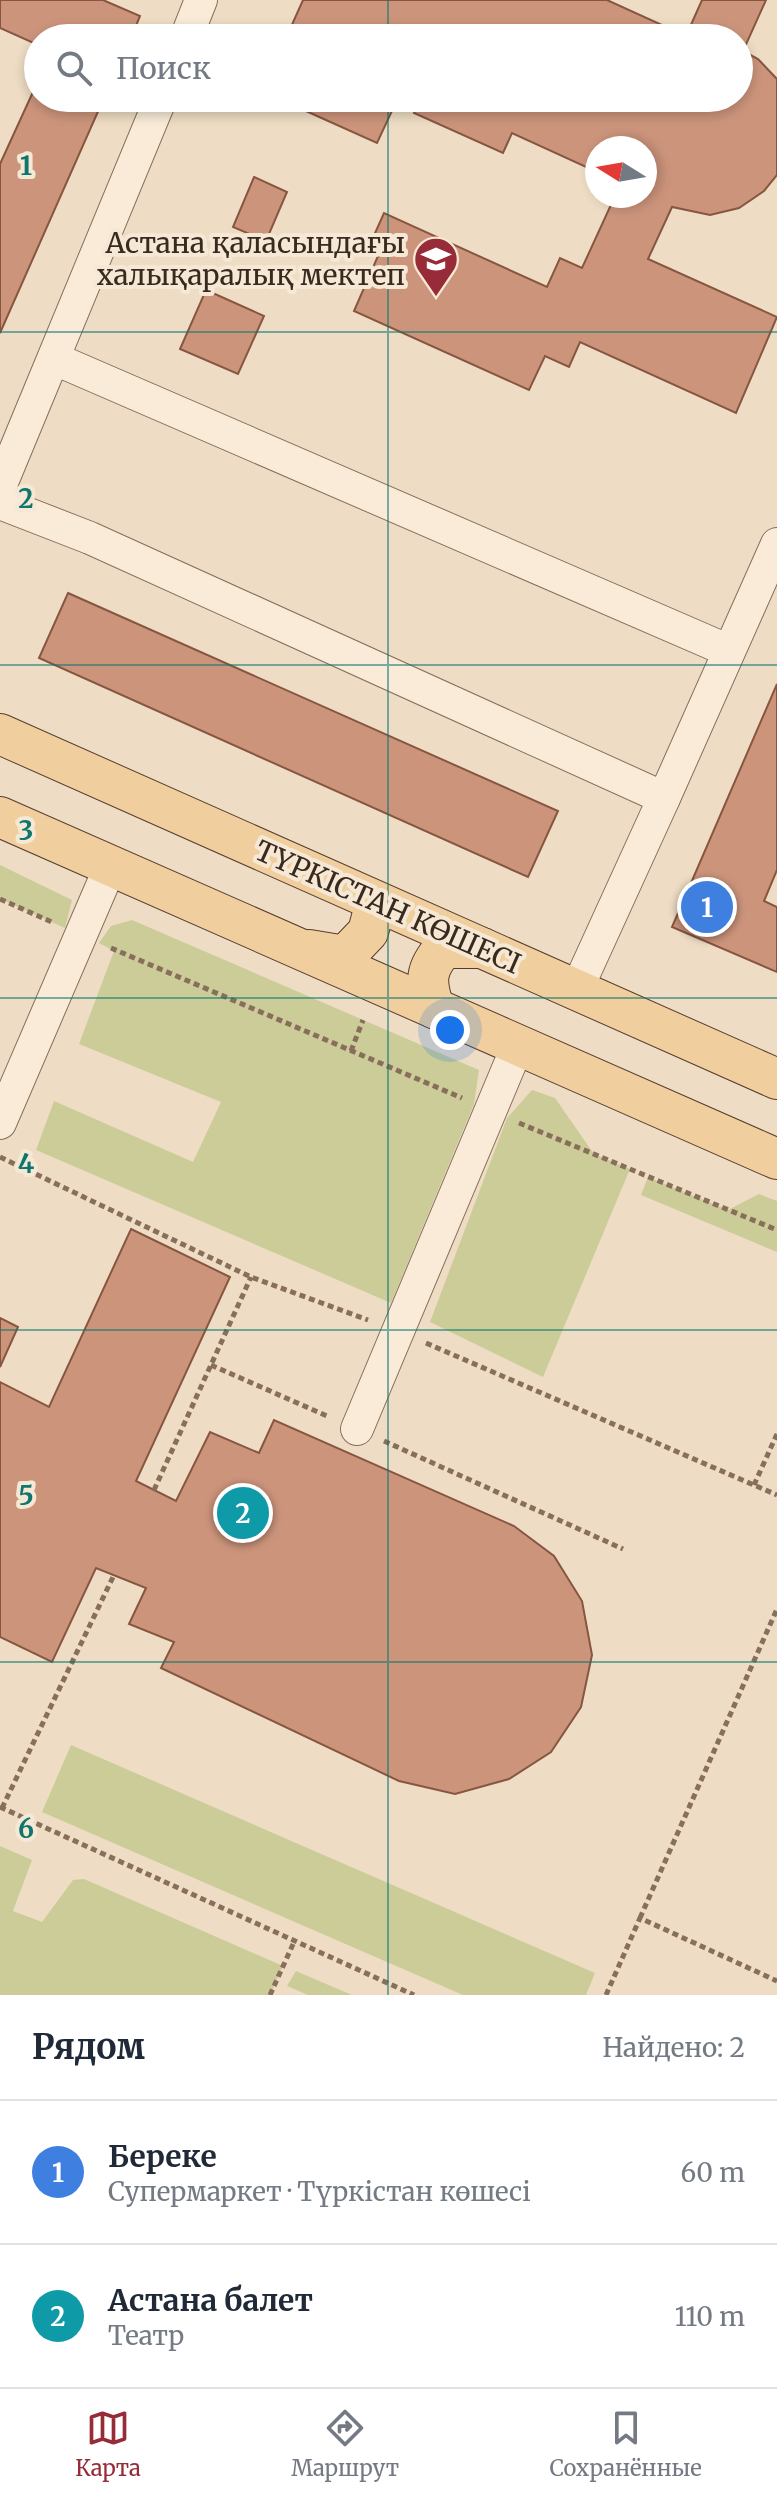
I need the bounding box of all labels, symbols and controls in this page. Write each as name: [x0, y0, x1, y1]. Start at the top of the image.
search box: [24, 24, 753, 112]
icon: search: [52, 46, 96, 90]
text: Поиск: [116, 49, 211, 87]
north arrow: [585, 136, 657, 208]
text: 1: [20, 149, 32, 182]
place label: Астана қаласындағы халықаралық мектеп: [97, 225, 405, 293]
school or university icon: Астана қаласындағы халықаралық мектеп: [412, 235, 460, 298]
text: 2: [18, 482, 34, 515]
text: 3: [19, 814, 33, 847]
street label: ТҮРКІСТАН КӨШЕСІ: [249, 832, 527, 982]
pin: 1: [681, 877, 733, 937]
your location: [430, 1010, 470, 1050]
text: 4: [18, 1147, 35, 1180]
text: 5: [18, 1479, 34, 1512]
pin: 2: [217, 1483, 269, 1543]
text: 6: [18, 1812, 34, 1845]
text: Рядом: [32, 2026, 145, 2068]
text: Найдено: 2: [602, 2031, 745, 2064]
text: Береке: [108, 2137, 217, 2175]
text: 1: [52, 2156, 64, 2189]
text: 60 m: [681, 2156, 745, 2189]
text: Супермаркет · Түркістан көшесі: [108, 2175, 531, 2208]
text: Астана балет: [108, 2281, 313, 2319]
text: 2: [50, 2300, 66, 2333]
text: 110 m: [675, 2300, 745, 2333]
text: Театр: [108, 2319, 184, 2352]
tab: Карта: [75, 2406, 141, 2482]
tab: Маршрут: [291, 2406, 399, 2482]
tab: Сохранённые: [549, 2406, 702, 2482]

